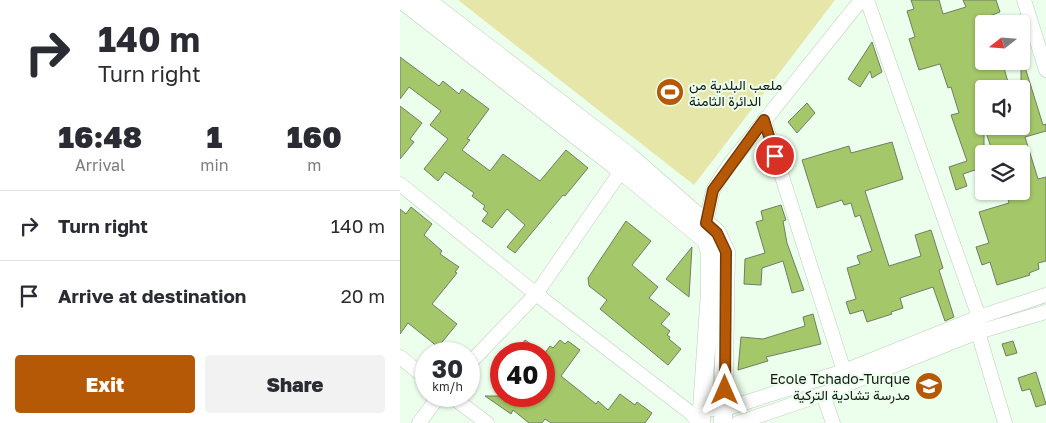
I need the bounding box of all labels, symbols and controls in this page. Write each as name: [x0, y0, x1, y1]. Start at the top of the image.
north arrow: [975, 15, 1030, 70]
map controls: [975, 15, 1030, 200]
text: 140 m: [98, 18, 200, 60]
icon: right: [15, 20, 80, 85]
text: Turn right: [98, 60, 201, 87]
place label: ملعب البلدية من الدائرة الثامنة: [689, 76, 782, 110]
sports icon: ملعب البلدية من الدائرة الثامنة: [655, 77, 685, 107]
button: sound: [975, 80, 1030, 135]
text: 16:48: [58, 119, 142, 155]
text: 1: [206, 119, 222, 155]
text: 160: [287, 119, 342, 155]
pin: [754, 135, 796, 177]
icon: arrive: [761, 142, 789, 170]
button: layers: [975, 145, 1030, 200]
text: Arrival: [75, 155, 125, 175]
text: min: [200, 155, 229, 175]
text: m: [307, 155, 321, 175]
icon: right: [15, 212, 43, 240]
text: Turn right: [58, 214, 148, 237]
text: 140 m: [331, 214, 385, 237]
icon: arrive: [15, 282, 43, 310]
text: Arrive at destination: [58, 284, 246, 307]
text: 20 m: [341, 284, 385, 307]
speed limit sign: 40: [490, 342, 555, 407]
text: 30: [432, 353, 463, 384]
button: Exit: [15, 355, 195, 413]
button: Share: [205, 355, 385, 413]
position arrow: [698, 363, 750, 415]
place label: Ecole Tchado-Turque مدرسة تشادية التركية: [770, 370, 910, 404]
school or university icon: Ecole Tchado-Turque مدرسة تشادية التركية: [914, 371, 944, 401]
text: km/h: [432, 379, 463, 394]

